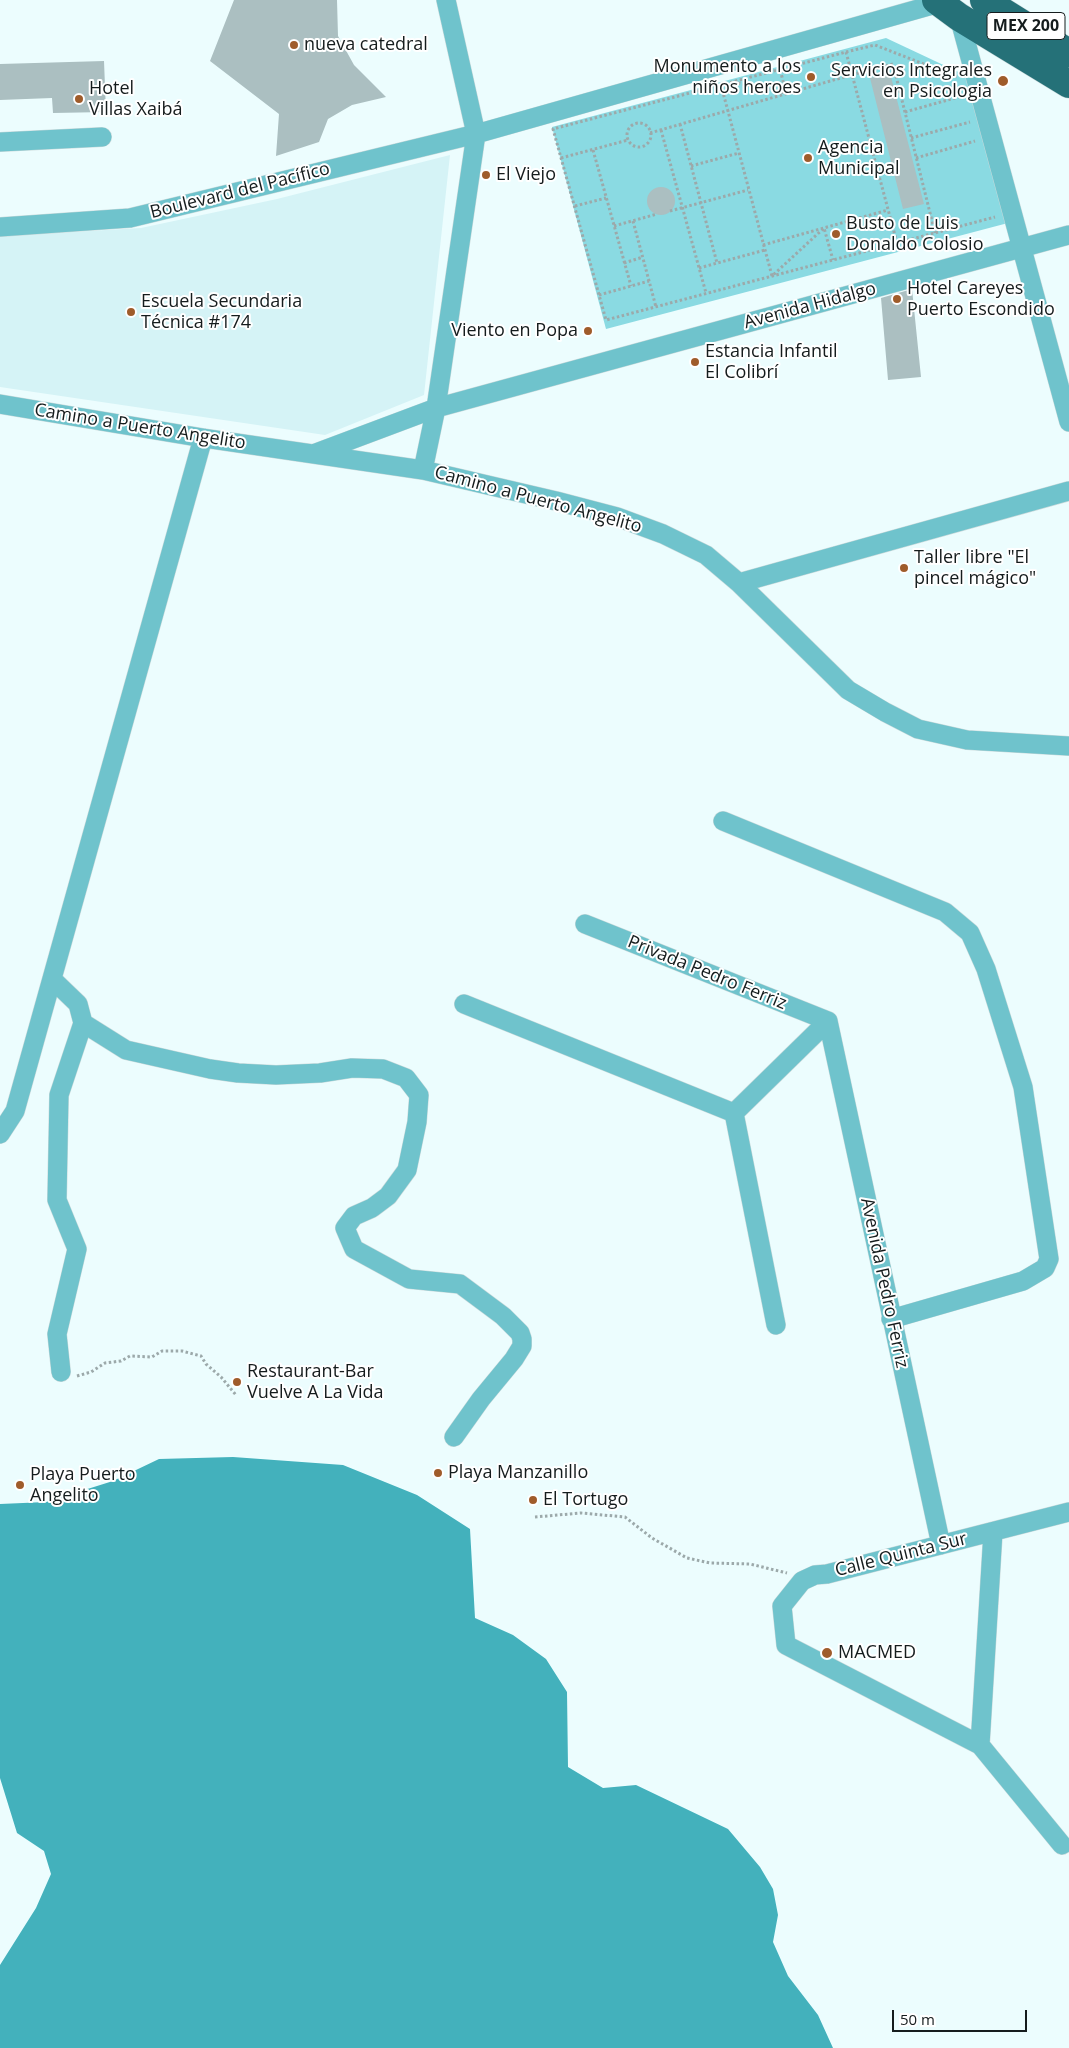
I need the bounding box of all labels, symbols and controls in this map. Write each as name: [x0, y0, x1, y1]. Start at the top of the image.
road number: MEX 200: [987, 12, 1065, 40]
place label: nueva catedral: [304, 34, 428, 56]
marker: nueva catedral: [288, 39, 300, 51]
place label: Monumento a los niños heroes: [654, 56, 801, 98]
place label: Servicios Integrales en Psicologia: [831, 60, 992, 102]
marker: Monumento a los niños heroes: [805, 71, 817, 83]
marker: Servicios Integrales en Psicologia: [996, 74, 1010, 88]
place label: Hotel Villas Xaibá: [89, 78, 183, 120]
marker: Hotel Villas Xaibá: [73, 93, 85, 105]
place label: Agencia Municipal: [818, 137, 900, 180]
marker: Agencia Municipal: [802, 152, 814, 164]
street label: Boulevard del Pacífico: [148, 158, 332, 224]
place label: El Viejo: [496, 164, 556, 186]
marker: El Viejo: [480, 169, 492, 181]
place label: Busto de Luis Donaldo Colosio: [846, 213, 983, 255]
marker: Busto de Luis Donaldo Colosio: [830, 228, 842, 240]
street label: Avenida Hidalgo: [742, 278, 878, 334]
place label: Hotel Careyes Puerto Escondido: [907, 278, 1055, 320]
place label: Escuela Secundaria Técnica #174: [141, 291, 302, 334]
marker: Hotel Careyes Puerto Escondido: [891, 293, 903, 305]
marker: Escuela Secundaria Técnica #174: [125, 306, 137, 318]
place label: Viento en Popa: [451, 320, 578, 342]
marker: Viento en Popa: [582, 325, 594, 337]
place label: Estancia Infantil El Colibrí: [705, 341, 838, 384]
marker: Estancia Infantil El Colibrí: [689, 356, 701, 368]
street label: Camino a Puerto Angelito: [33, 400, 247, 454]
street label: Camino a Puerto Angelito: [432, 462, 644, 538]
place label: Taller libre "El pincel mágico": [914, 547, 1036, 590]
marker: Taller libre "El pincel mágico": [898, 562, 910, 574]
street label: Privada Pedro Ferriz: [624, 931, 790, 1015]
street label: Avenida Pedro Ferriz: [855, 1196, 913, 1370]
place label: Restaurant-Bar Vuelve A La Vida: [247, 1361, 384, 1404]
marker: Restaurant-Bar Vuelve A La Vida: [231, 1376, 243, 1388]
place label: Playa Manzanillo: [448, 1462, 588, 1484]
place label: Playa Puerto Angelito: [30, 1464, 136, 1506]
marker: Playa Manzanillo: [432, 1467, 444, 1479]
marker: Playa Puerto Angelito: [14, 1479, 26, 1491]
place label: El Tortugo: [543, 1489, 628, 1511]
marker: El Tortugo: [527, 1494, 539, 1506]
street label: Calle Quinta Sur: [833, 1528, 969, 1582]
place label: MACMED: [838, 1642, 916, 1664]
marker: MACMED: [820, 1646, 834, 1660]
scale bar: [894, 2000, 1029, 2032]
text: 50 m: [900, 2009, 935, 2029]

